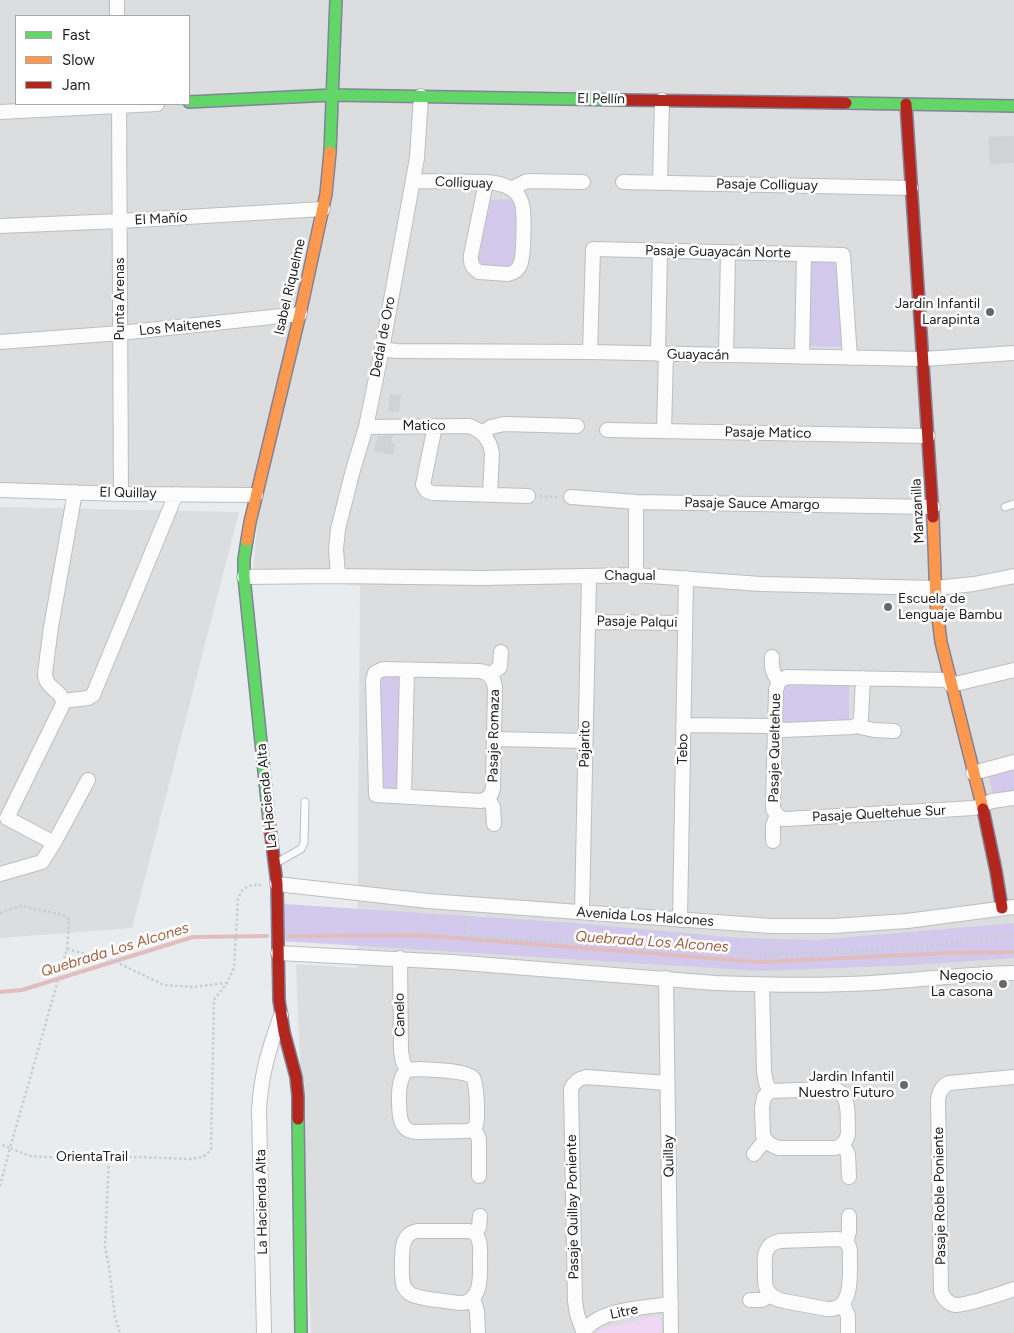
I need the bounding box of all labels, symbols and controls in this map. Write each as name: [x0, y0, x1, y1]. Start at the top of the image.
legend: [15, 15, 190, 105]
text: Fast: [62, 26, 90, 44]
text: Slow: [62, 51, 95, 69]
text: Jam: [62, 76, 90, 94]
street label: El Pellín: [577, 90, 625, 108]
street label: Colliguay: [435, 174, 493, 192]
street label: Pasaje Colliguay: [716, 176, 818, 194]
street label: El Mañío: [134, 209, 188, 229]
street label: Isabel Riquelme: [271, 237, 309, 337]
street label: Pasaje Guayacán Norte: [645, 242, 791, 262]
street label: Punta Arenas: [112, 258, 128, 340]
street label: Dedal de Oro: [367, 295, 399, 379]
place label: Jardin Infantil Larapinta: [895, 296, 980, 328]
marker: Jardin Infantil Larapinta: [984, 306, 996, 318]
street label: Los Maitenes: [138, 314, 222, 340]
street label: Guayacán: [667, 346, 729, 364]
street label: Matico: [402, 418, 446, 434]
street label: Pasaje Matico: [724, 424, 812, 442]
street label: Manzanilla: [908, 478, 928, 544]
street label: El Quillay: [99, 484, 157, 502]
street label: Pasaje Sauce Amargo: [684, 494, 820, 514]
street label: Chagual: [604, 568, 656, 584]
place label: Escuela de Lenguaje Bambu: [898, 591, 1002, 624]
marker: Escuela de Lenguaje Bambu: [882, 601, 894, 613]
street label: Pasaje Palqui: [596, 613, 678, 631]
street label: Pasaje Romaza: [485, 689, 503, 783]
street label: Pasaje Queltehue: [766, 693, 784, 803]
street label: Pajarito: [576, 720, 594, 768]
street label: Tebo: [674, 733, 692, 765]
street label: La Hacienda Alta: [253, 743, 281, 849]
street label: Pasaje Queltehue Sur: [812, 802, 946, 826]
street label: Avenida Los Halcones: [576, 904, 714, 930]
water label: Quebrada Los Alcones: [39, 919, 191, 981]
water label: Quebrada Los Alcones: [575, 928, 729, 956]
place label: Negocio La casona: [931, 968, 993, 1000]
marker: Negocio La casona: [997, 978, 1009, 990]
street label: Canelo: [391, 993, 409, 1037]
place label: Jardin Infantil Nuestro Futuro: [798, 1069, 894, 1102]
marker: Jardin Infantil Nuestro Futuro: [898, 1079, 910, 1091]
street label: Pasaje Roble Poniente: [930, 1127, 950, 1265]
street label: Pasaje Quillay Poniente: [563, 1134, 583, 1280]
street label: Quillay: [660, 1135, 678, 1177]
street label: OrientaTrail: [56, 1149, 128, 1165]
street label: La Hacienda Alta: [253, 1149, 271, 1255]
street label: Litre: [608, 1301, 640, 1323]

